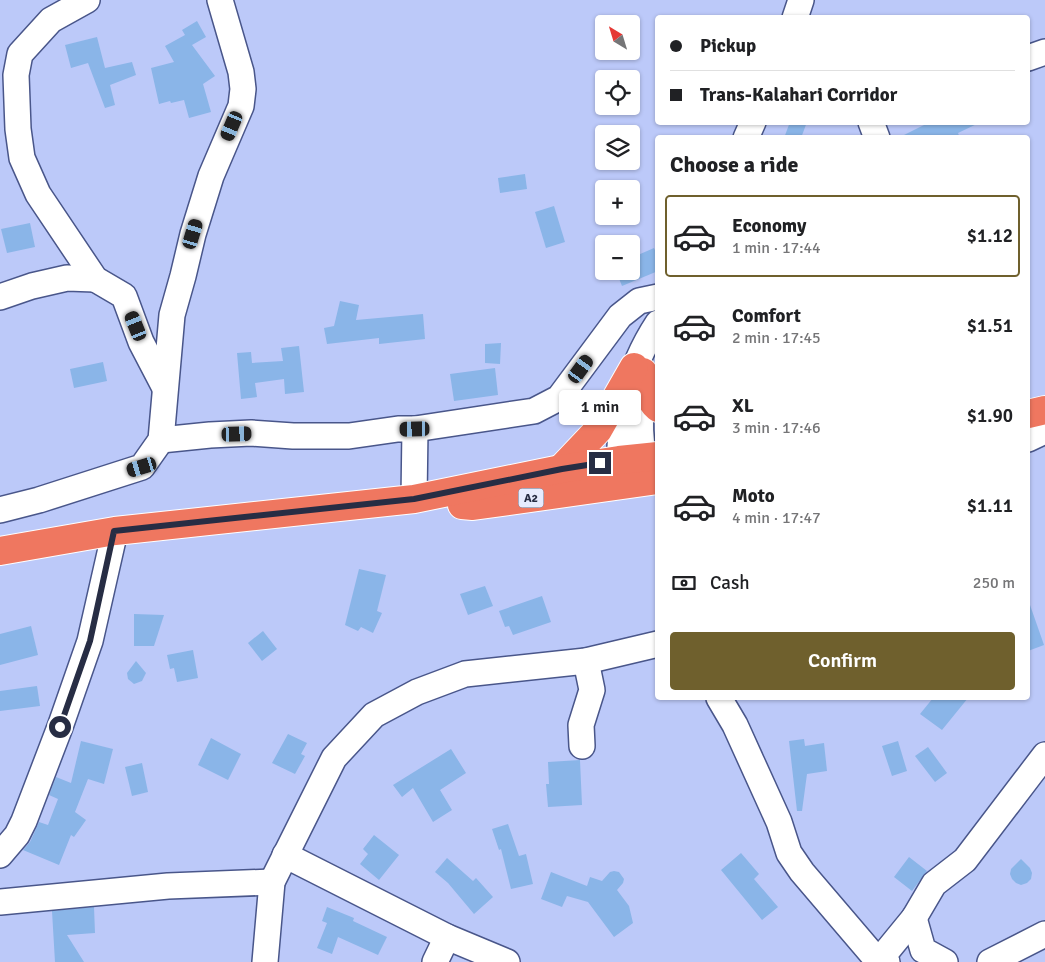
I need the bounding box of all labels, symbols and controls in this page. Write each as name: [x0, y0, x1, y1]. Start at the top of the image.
north arrow: [595, 15, 640, 60]
map controls: [595, 15, 640, 280]
text: Pickup: [700, 34, 756, 58]
button: locate: [595, 70, 640, 115]
text: Trans-Kalahari Corridor: [700, 83, 897, 107]
car: [219, 109, 244, 143]
button: layers: [595, 125, 640, 170]
text: Choose a ride: [670, 151, 798, 178]
button: +: [595, 180, 640, 225]
icon: car: [672, 214, 717, 259]
text: Economy: [732, 214, 806, 238]
car: [181, 217, 204, 251]
text: $1.12: [967, 224, 1013, 248]
button: −: [595, 235, 640, 280]
text: 1 min · 17:44: [732, 238, 821, 258]
icon: car: [672, 304, 717, 349]
text: Comfort: [732, 304, 801, 328]
car: [123, 309, 148, 343]
text: $1.51: [967, 314, 1013, 338]
text: 2 min · 17:45: [732, 328, 821, 348]
car: [566, 352, 595, 386]
callout: 1 min: [559, 390, 641, 426]
icon: car: [672, 394, 717, 439]
text: XL: [732, 394, 754, 418]
text: 1 min: [581, 397, 619, 417]
text: $1.90: [967, 404, 1013, 428]
text: 3 min · 17:46: [732, 418, 821, 438]
car: [399, 421, 430, 437]
car: [221, 426, 252, 442]
route end: [589, 452, 611, 474]
car: [125, 455, 158, 479]
icon: car: [672, 484, 717, 529]
text: Moto: [732, 484, 775, 508]
road number: A2: [518, 488, 544, 508]
text: $1.11: [967, 494, 1013, 518]
text: 4 min · 17:47: [732, 508, 821, 528]
icon: cash: [670, 569, 698, 597]
text: Cash: [710, 571, 750, 595]
text: 250 m: [973, 573, 1015, 593]
button: Confirm: [670, 632, 1015, 690]
route start: [49, 716, 71, 738]

